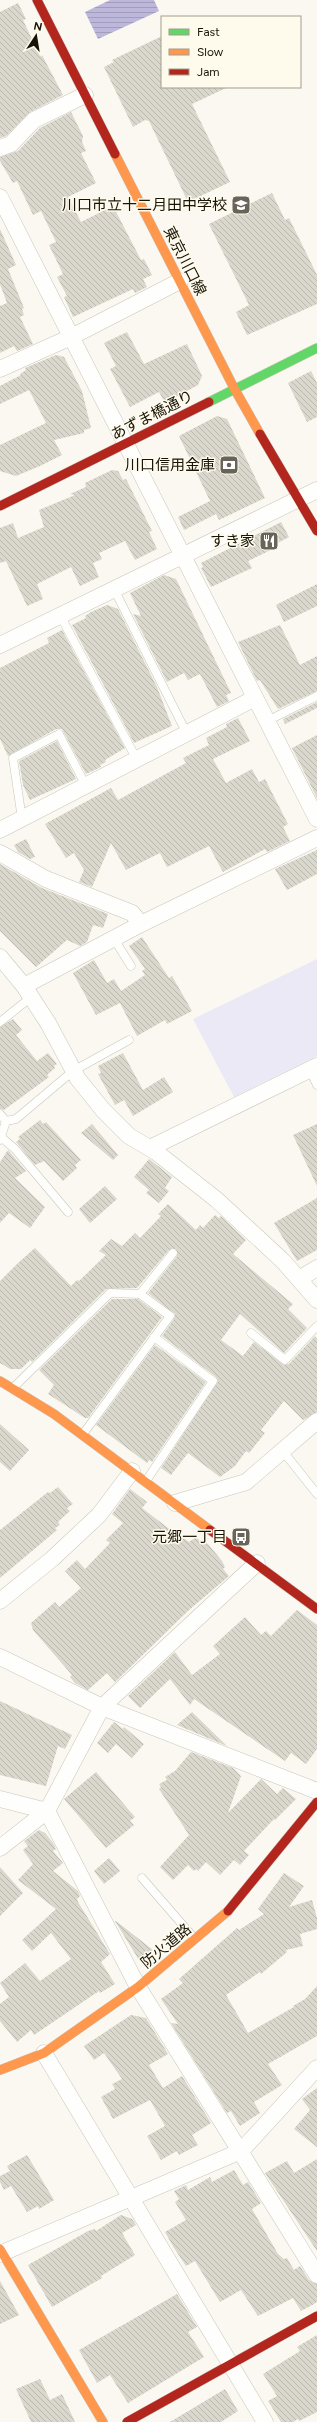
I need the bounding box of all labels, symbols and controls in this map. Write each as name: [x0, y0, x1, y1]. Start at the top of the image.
north arrow: [16, 16, 56, 56]
legend: [161, 16, 301, 88]
text: N: [32, 19, 43, 34]
text: Fast: [197, 25, 220, 39]
text: Slow: [197, 45, 224, 59]
text: Jam: [197, 65, 220, 79]
school or university icon: 川口市立十二月田中学校: [230, 194, 252, 216]
place label: 川口市立十二月田中学校: [62, 196, 227, 214]
street label: 東京川口線: [160, 223, 210, 299]
street label: あずま橋通り: [108, 387, 196, 443]
bank icon: 川口信用金庫: [218, 454, 240, 476]
place label: 川口信用金庫: [125, 456, 215, 474]
restaurant icon: すき家: [258, 530, 280, 552]
place label: すき家: [210, 532, 255, 550]
bus stop icon: 元郷一丁目: [230, 1526, 252, 1548]
place label: 元郷一丁目: [152, 1528, 227, 1546]
street label: 防火道路: [137, 1920, 195, 1972]

